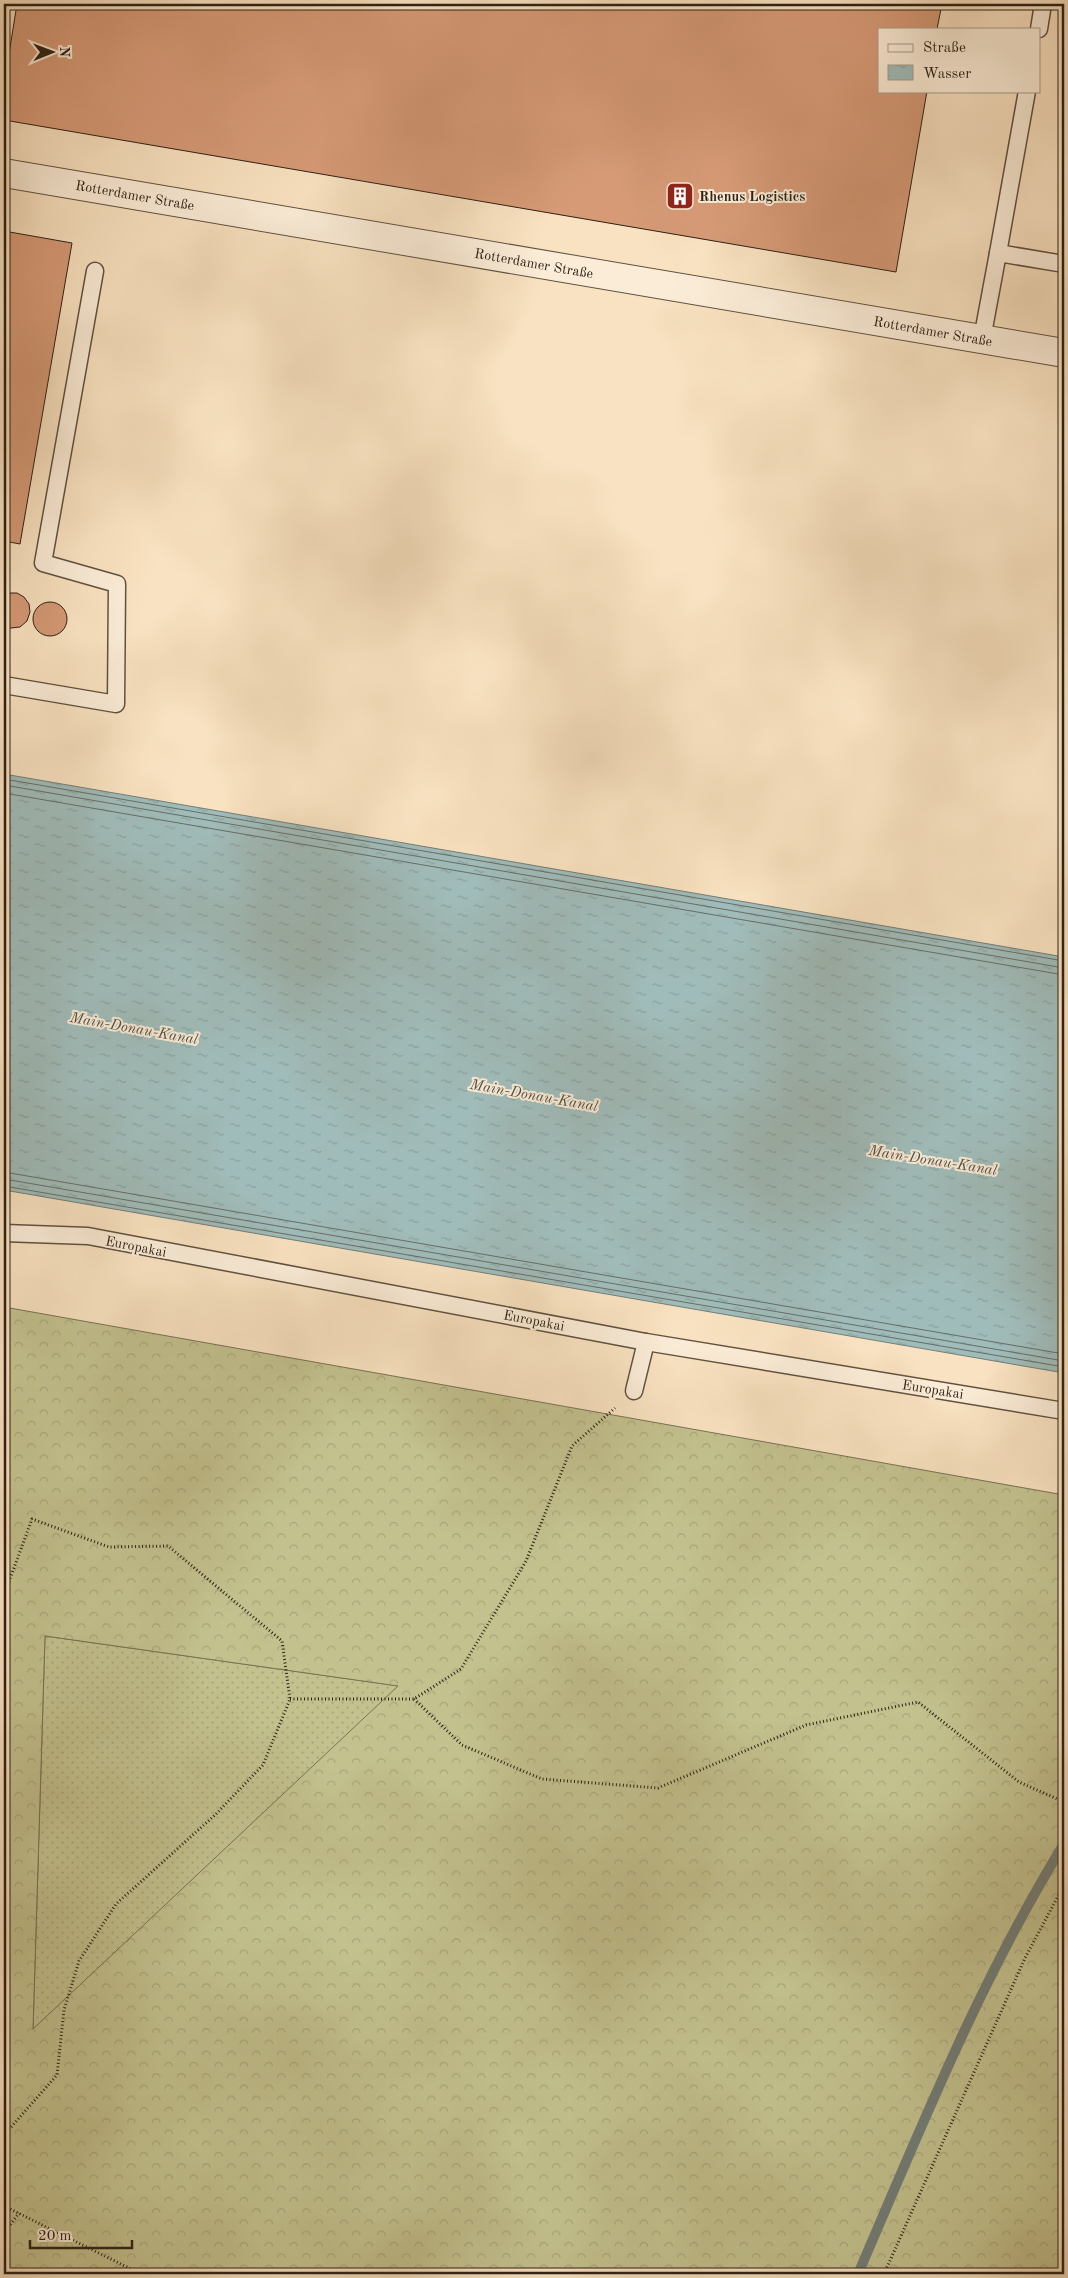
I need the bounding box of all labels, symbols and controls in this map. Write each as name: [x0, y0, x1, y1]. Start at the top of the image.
north arrow: [28, 28, 78, 78]
legend: [878, 28, 1040, 92]
text: Straße: [923, 41, 966, 56]
text: N: [57, 46, 71, 58]
text: Wasser: [923, 67, 971, 82]
street label: Rotterdamer Straße: [74, 179, 195, 213]
building icon: Rhenus Logistics: [665, 181, 695, 211]
place label: Rhenus Logistics: [699, 190, 805, 204]
street label: Rotterdamer Straße: [473, 247, 594, 281]
street label: Rotterdamer Straße: [872, 315, 993, 349]
water label: Main-Donau-Kanal: [68, 1011, 200, 1048]
water label: Main-Donau-Kanal: [468, 1078, 600, 1115]
water label: Main-Donau-Kanal: [866, 1144, 999, 1179]
street label: Europakai: [104, 1234, 168, 1260]
street label: Europakai: [502, 1308, 566, 1334]
street label: Europakai: [901, 1378, 965, 1402]
scale bar: [30, 2218, 132, 2250]
text: 20 m: [38, 2229, 72, 2244]

